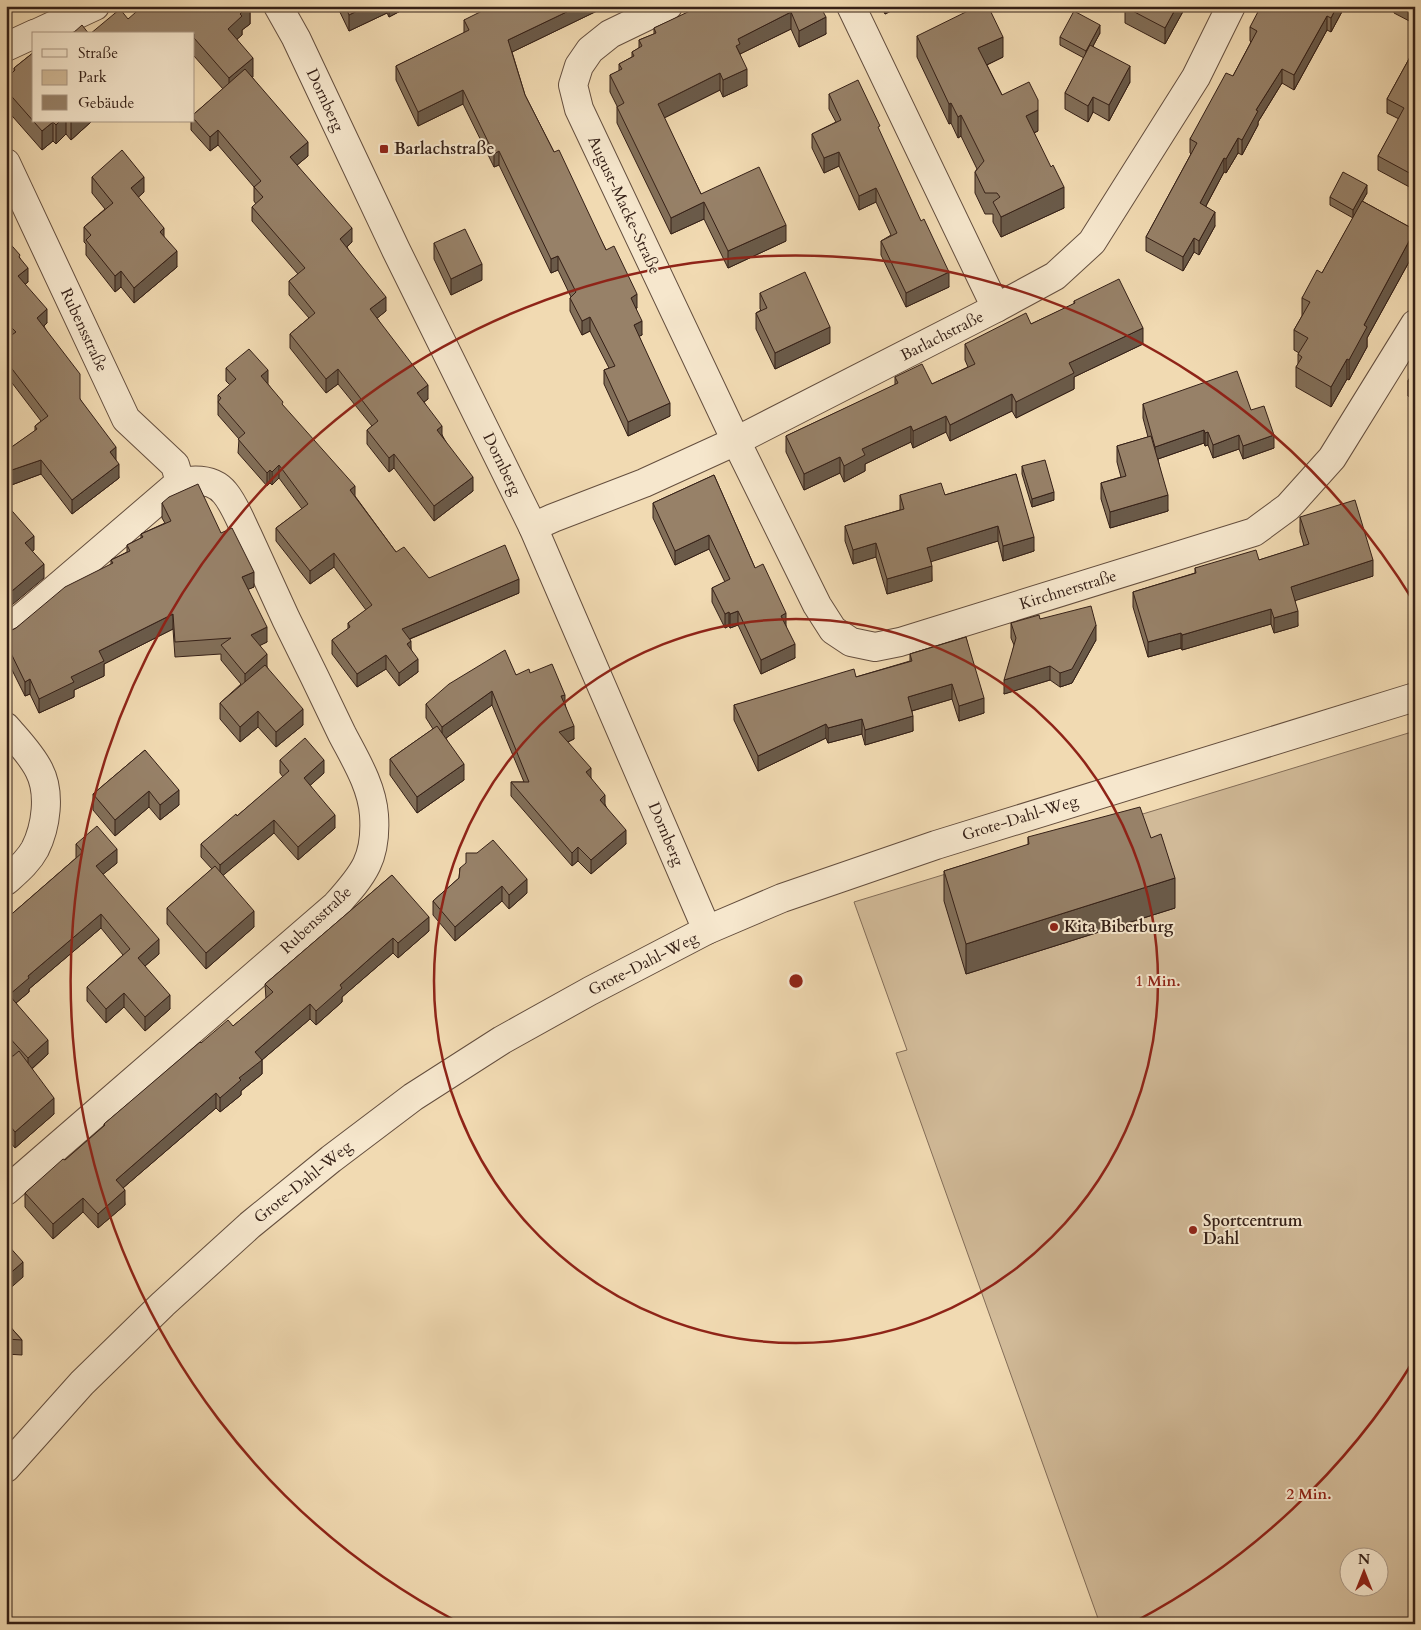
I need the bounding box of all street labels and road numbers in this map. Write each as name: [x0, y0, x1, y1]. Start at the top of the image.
street label: Dornberg: [301, 65, 349, 135]
street label: August-Macke-Straße: [582, 132, 666, 278]
street label: Rubensstraße: [55, 285, 113, 375]
street label: Barlachstraße: [897, 306, 987, 366]
street label: Dornberg: [477, 429, 527, 499]
street label: Kirchnerstraße: [1017, 565, 1119, 615]
street label: Grote-Dahl-Weg: [959, 790, 1081, 846]
street label: Dornberg: [643, 799, 689, 869]
street label: Rubensstraße: [276, 881, 356, 959]
street label: Grote-Dahl-Weg: [584, 927, 702, 1001]
street label: Grote-Dahl-Weg: [249, 1136, 357, 1228]

